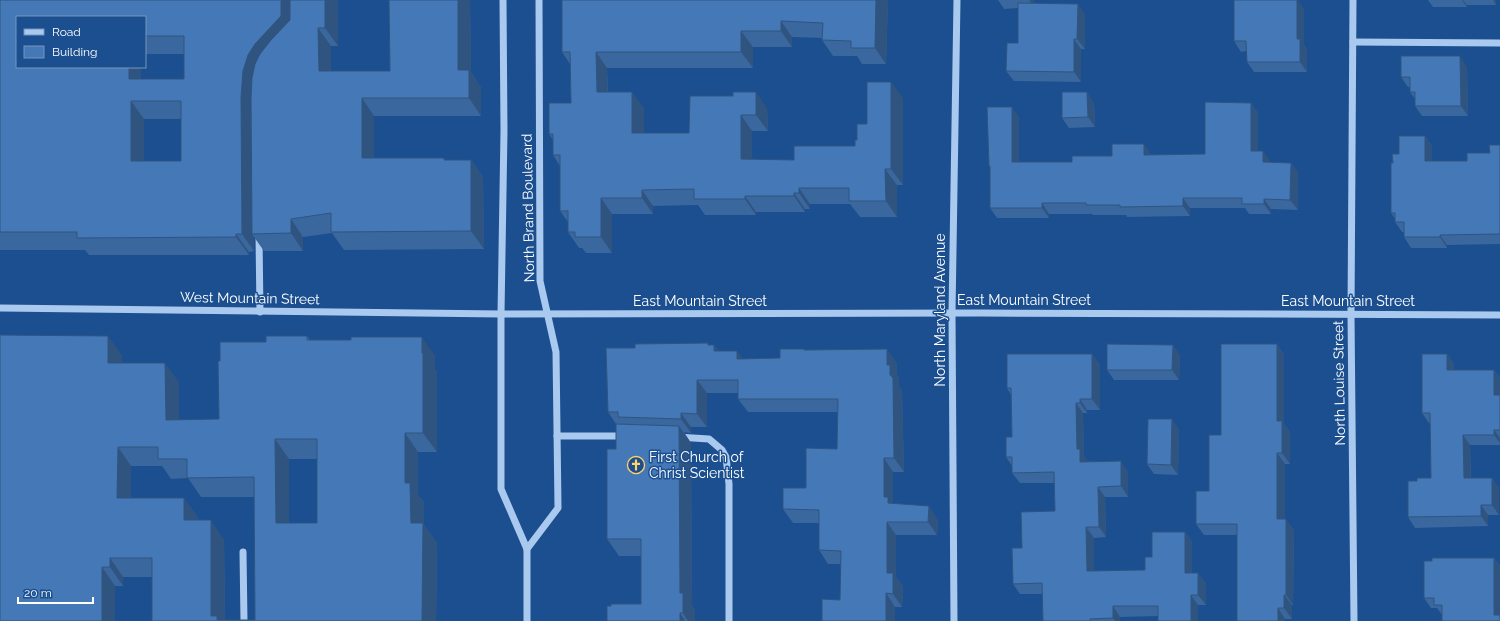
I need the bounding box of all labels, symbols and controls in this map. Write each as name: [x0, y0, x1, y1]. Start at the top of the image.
legend: [16, 16, 146, 68]
text: Road: [52, 25, 81, 39]
text: Building: [52, 45, 98, 59]
street label: North Brand Boulevard: [519, 133, 537, 283]
street label: North Maryland Avenue: [932, 233, 948, 387]
street label: West Mountain Street: [180, 289, 320, 307]
street label: East Mountain Street: [957, 292, 1091, 308]
street label: East Mountain Street: [633, 293, 767, 309]
street label: East Mountain Street: [1281, 293, 1415, 309]
street label: North Louise Street: [1330, 320, 1348, 446]
place label: First Church of Christ Scientist: [649, 449, 745, 481]
church icon: First Church of Christ Scientist: [626, 455, 646, 475]
scale bar: [18, 579, 93, 605]
text: 20 m: [24, 586, 52, 600]

